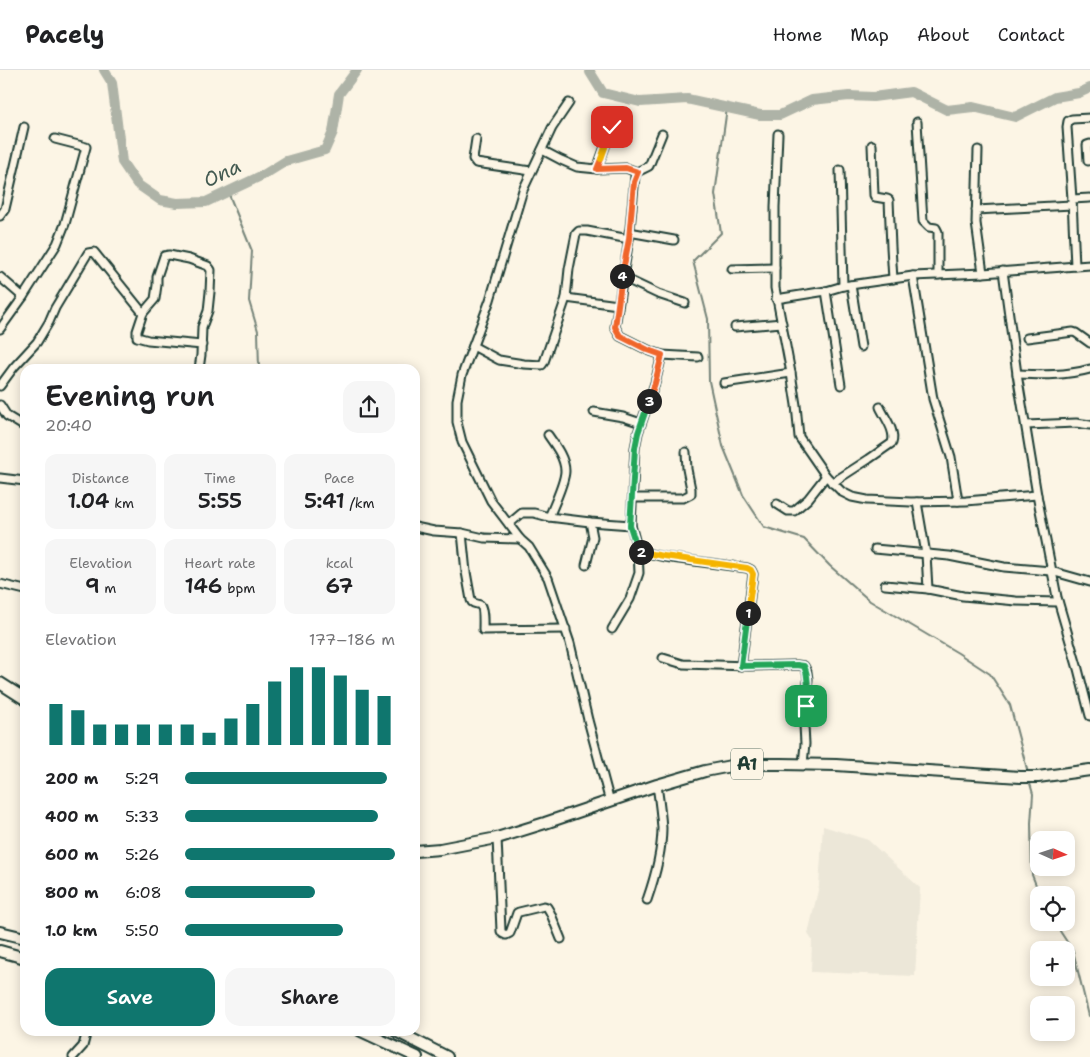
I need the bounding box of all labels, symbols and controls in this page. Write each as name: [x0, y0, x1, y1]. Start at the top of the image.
text: Pacely: [25, 19, 104, 51]
text: Home: [773, 23, 822, 47]
text: Map: [850, 23, 889, 47]
text: About: [917, 23, 970, 47]
text: Contact: [998, 23, 1065, 47]
pin: [591, 106, 633, 148]
icon: check: [598, 113, 626, 141]
water label: Ona: [199, 153, 245, 193]
pin: 4: [610, 264, 634, 288]
text: 4: [618, 267, 627, 285]
text: Evening run: [45, 377, 215, 415]
button: share: [343, 381, 395, 433]
pin: 3: [636, 388, 662, 414]
text: 3: [645, 392, 654, 410]
text: 20:40: [45, 415, 92, 436]
text: Distance: [72, 469, 129, 487]
text: Time: [204, 469, 236, 487]
text: Pace: [324, 469, 355, 487]
text: 1.04: [67, 487, 110, 515]
text: 5:55: [198, 487, 242, 515]
text: 5:41: [304, 487, 345, 515]
text: km: [110, 494, 134, 512]
text: /km: [345, 494, 375, 512]
pin: 2: [628, 540, 654, 564]
text: 2: [637, 543, 646, 561]
text: Elevation: [69, 554, 132, 572]
text: Heart rate: [184, 554, 256, 572]
text: kcal: [326, 554, 353, 572]
text: 9: [85, 572, 100, 600]
text: 146: [185, 572, 222, 600]
text: 67: [325, 572, 353, 600]
text: m: [100, 579, 116, 597]
text: bpm: [222, 579, 255, 597]
pin: 1: [736, 600, 760, 626]
text: 1: [745, 604, 752, 622]
text: Elevation: [45, 629, 117, 650]
text: 177–186 m: [309, 629, 395, 650]
pin: [785, 685, 827, 727]
icon: arrive: [792, 692, 820, 720]
road number: A1: [731, 749, 763, 780]
text: 200 m: [45, 768, 98, 789]
text: 5:29: [125, 768, 159, 789]
text: 400 m: [45, 806, 99, 827]
text: 5:33: [125, 806, 159, 827]
north arrow: [1030, 831, 1075, 876]
map controls: [1030, 831, 1075, 1041]
text: 600 m: [45, 844, 99, 865]
text: 5:26: [125, 844, 159, 865]
text: 800 m: [45, 882, 99, 903]
text: 6:08: [125, 882, 162, 903]
button: locate: [1030, 886, 1075, 931]
text: 1.0 km: [45, 920, 97, 941]
text: 5:50: [125, 920, 159, 941]
button: +: [1030, 941, 1075, 986]
button: Save: [45, 968, 215, 1026]
button: Share: [225, 968, 395, 1026]
button: −: [1030, 996, 1075, 1041]

